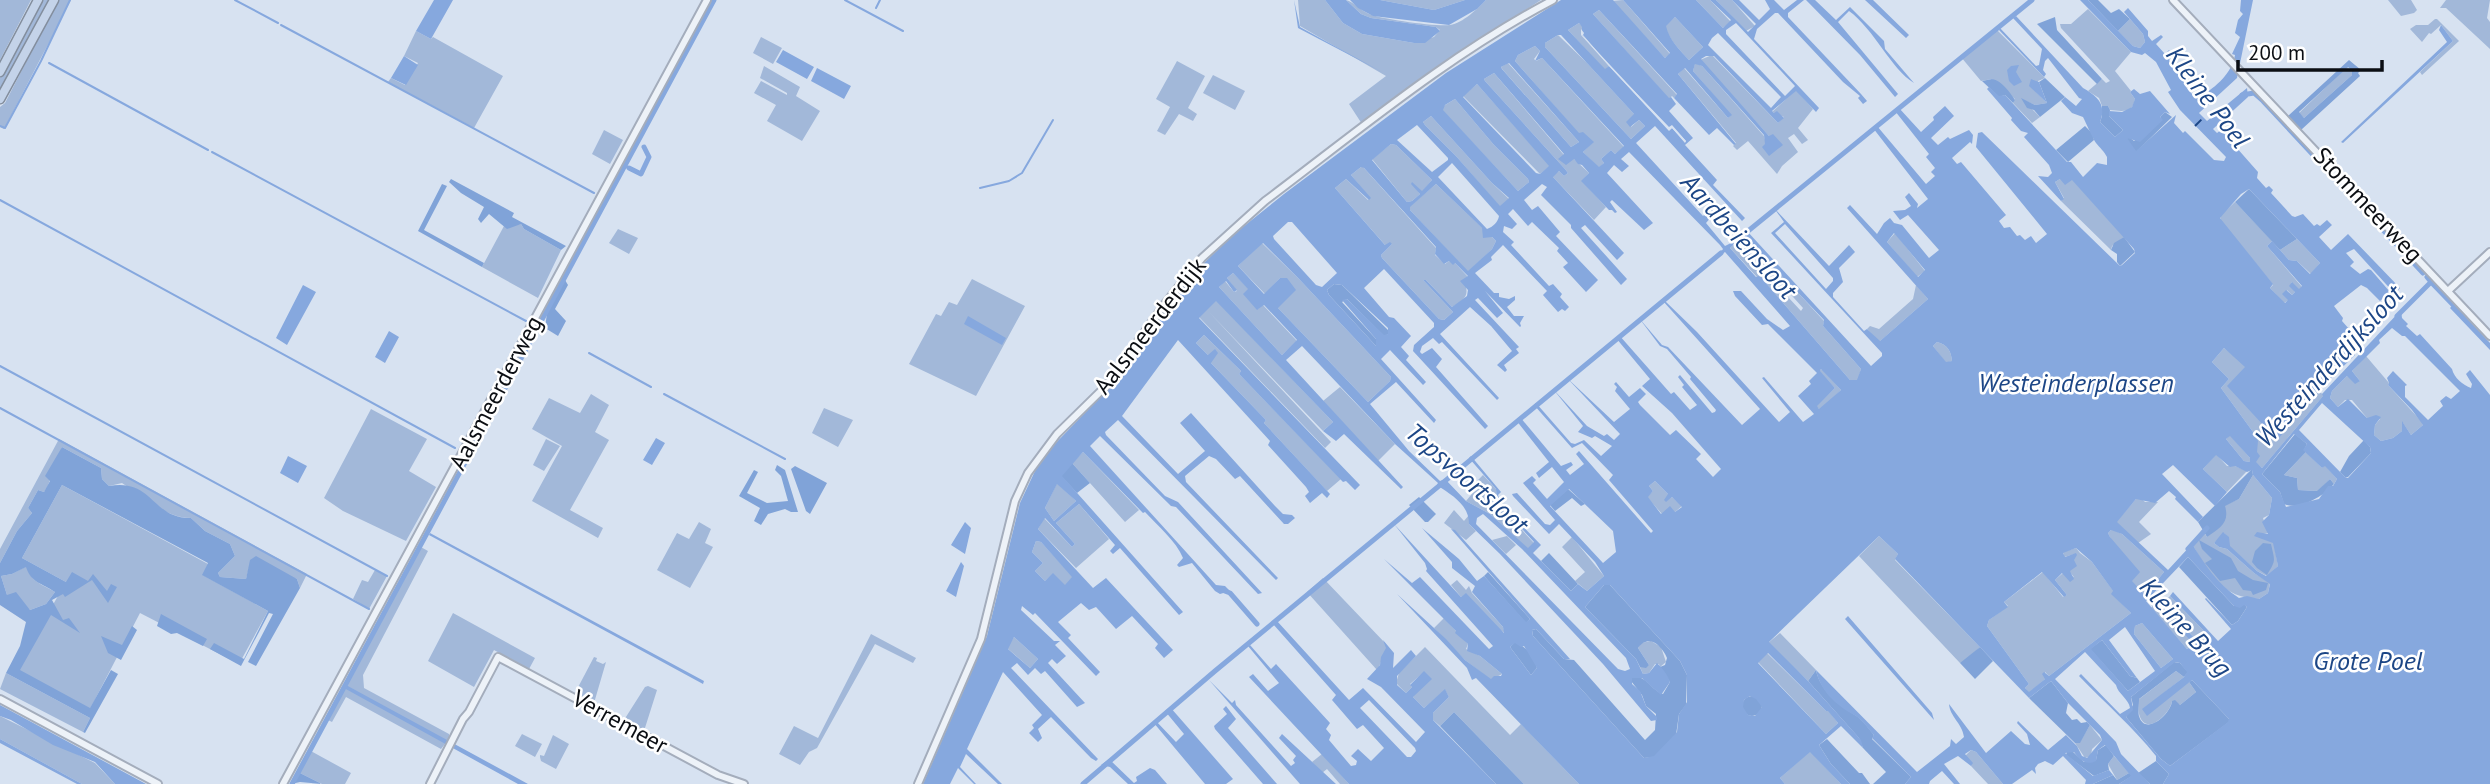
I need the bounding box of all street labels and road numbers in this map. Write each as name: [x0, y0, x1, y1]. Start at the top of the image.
street label: Stommeerweg: [2307, 140, 2430, 269]
street label: Aalsmeerderdijk: [1086, 251, 1213, 400]
street label: Aalsmeerderweg: [442, 310, 549, 475]
street label: Verremeer: [566, 682, 674, 761]

